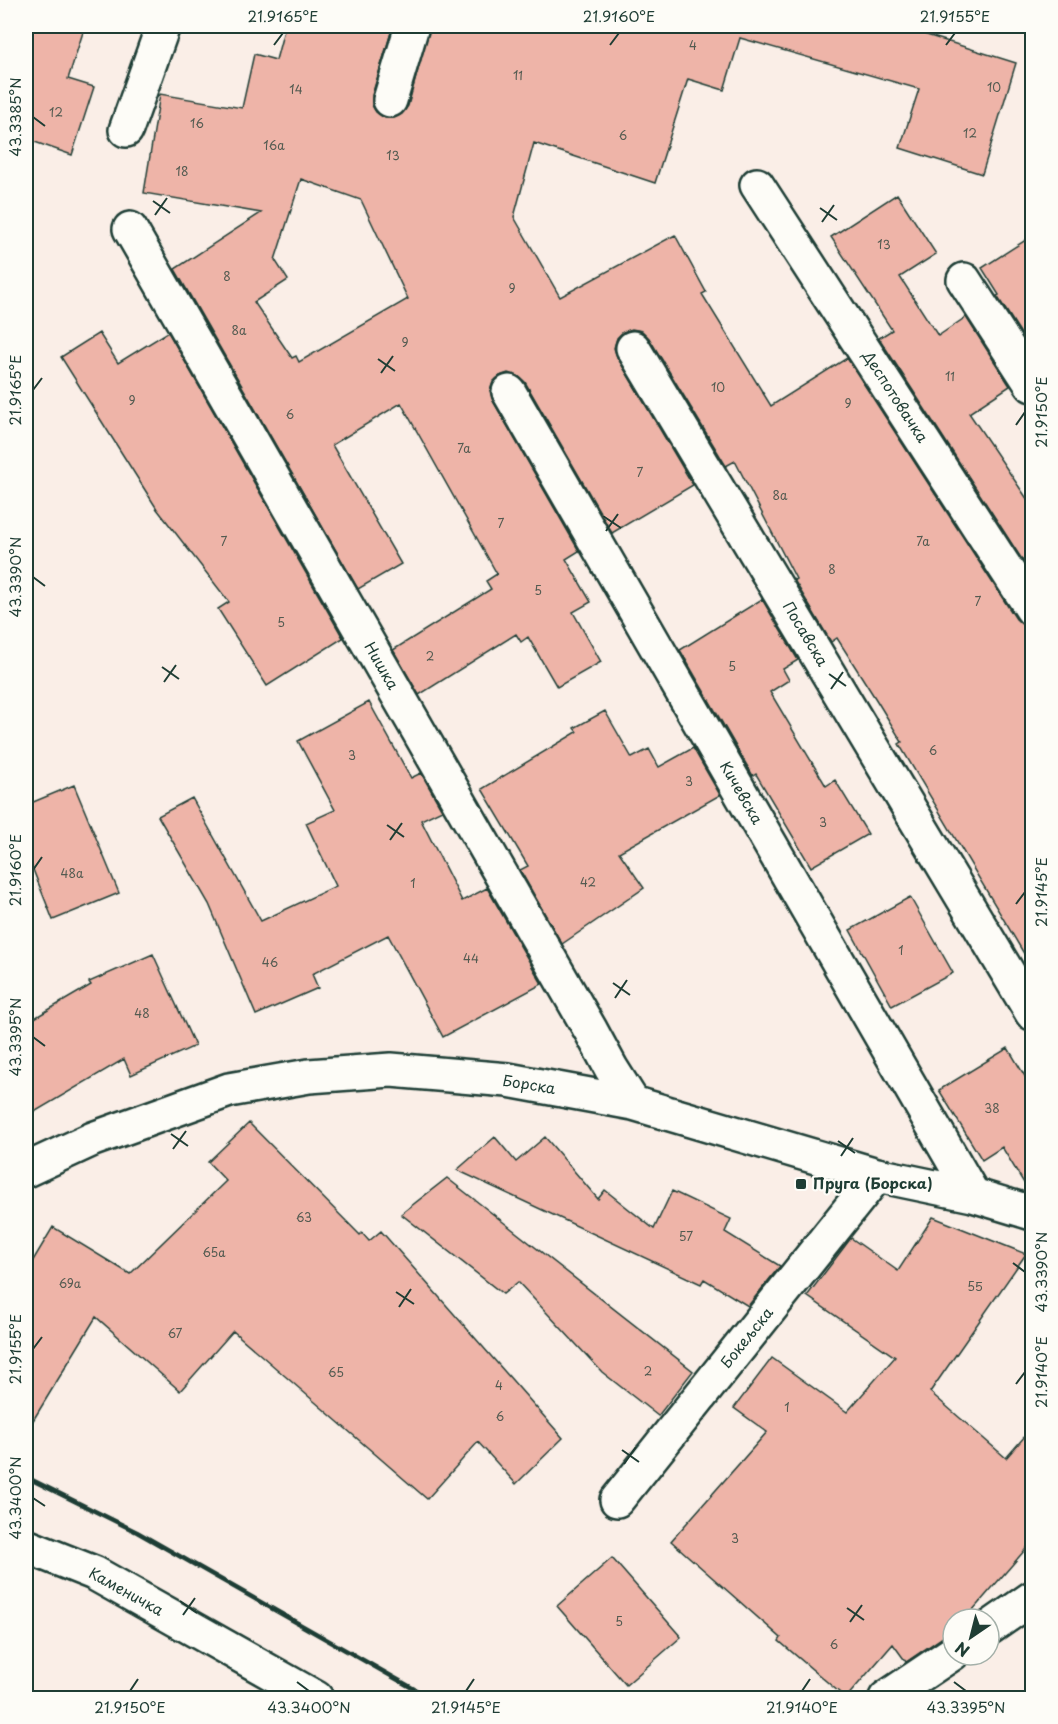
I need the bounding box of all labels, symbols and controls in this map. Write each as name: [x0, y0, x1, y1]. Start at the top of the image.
text: 21.9165°E: [248, 4, 318, 27]
text: 21.9160°E: [583, 4, 655, 27]
text: 21.9155°E: [920, 4, 990, 27]
house number: 4: [689, 36, 697, 54]
house number: 11: [513, 66, 523, 84]
text: 43.3385°N: [3, 77, 26, 157]
house number: 10: [987, 78, 1001, 96]
house number: 14: [289, 80, 303, 98]
house number: 12: [49, 103, 63, 121]
house number: 16: [190, 114, 204, 132]
house number: 12: [963, 124, 977, 142]
house number: 6: [619, 126, 627, 144]
house number: 16a: [263, 136, 285, 154]
house number: 13: [386, 146, 400, 164]
house number: 18: [176, 162, 188, 180]
house number: 13: [877, 235, 891, 253]
house number: 8: [223, 267, 231, 285]
house number: 9: [508, 279, 516, 297]
house number: 8a: [232, 321, 247, 339]
house number: 9: [401, 333, 409, 351]
street label: Деспотовачка: [857, 345, 935, 447]
text: 21.9165°E: [3, 355, 26, 425]
house number: 11: [945, 367, 955, 385]
text: 21.9150°E: [1029, 376, 1052, 448]
house number: 10: [711, 378, 725, 396]
house number: 9: [128, 391, 136, 409]
house number: 9: [844, 394, 852, 412]
house number: 6: [286, 405, 294, 423]
house number: 7a: [457, 439, 471, 457]
house number: 7: [637, 463, 644, 481]
house number: 8a: [773, 486, 788, 504]
house number: 7: [498, 514, 505, 532]
house number: 7: [221, 532, 228, 550]
house number: 7a: [916, 532, 930, 550]
text: 43.3390°N: [3, 537, 26, 617]
house number: 8: [828, 560, 836, 578]
house number: 5: [534, 581, 542, 599]
house number: 7: [975, 592, 982, 610]
street label: Посавска: [778, 596, 835, 671]
house number: 5: [277, 613, 285, 631]
street label: Нишка: [359, 637, 405, 694]
house number: 2: [426, 647, 434, 665]
house number: 5: [728, 657, 736, 675]
house number: 6: [929, 741, 937, 759]
house number: 3: [348, 746, 356, 764]
street label: Кичевска: [715, 756, 770, 829]
house number: 3: [685, 772, 693, 790]
house number: 3: [819, 813, 827, 831]
text: 21.9160°E: [3, 834, 26, 906]
text: 21.9145°E: [1029, 857, 1052, 927]
house number: 48a: [61, 864, 84, 882]
house number: 42: [580, 873, 596, 891]
house number: 1: [410, 874, 416, 892]
house number: 1: [898, 941, 904, 959]
house number: 44: [463, 949, 479, 967]
house number: 46: [262, 953, 278, 971]
text: 43.3395°N: [3, 997, 26, 1077]
house number: 48: [134, 1004, 150, 1022]
street label: Борска: [501, 1068, 558, 1099]
house number: 38: [984, 1099, 1000, 1117]
place label: Пруга (Борска): [813, 1171, 933, 1194]
marker: Пруга (Борска): [794, 1177, 808, 1191]
house number: 63: [296, 1208, 312, 1226]
house number: 57: [679, 1227, 693, 1245]
text: 43.3390°N: [1029, 1232, 1052, 1312]
house number: 65a: [202, 1243, 226, 1261]
house number: 69a: [59, 1274, 82, 1292]
house number: 55: [967, 1277, 983, 1295]
street label: Бокељска: [714, 1301, 778, 1373]
text: 21.9155°E: [3, 1314, 26, 1384]
house number: 67: [168, 1324, 183, 1342]
text: 21.9140°E: [1029, 1336, 1052, 1408]
house number: 2: [644, 1362, 652, 1380]
house number: 65: [328, 1363, 344, 1381]
house number: 4: [495, 1376, 503, 1394]
house number: 1: [784, 1398, 790, 1416]
house number: 6: [496, 1407, 504, 1425]
text: 43.3400°N: [3, 1456, 26, 1540]
house number: 3: [731, 1529, 739, 1547]
street label: Каменичка: [85, 1561, 169, 1621]
north arrow: [941, 1607, 1001, 1667]
house number: 5: [615, 1612, 623, 1630]
house number: 6: [830, 1635, 838, 1653]
text: N: [950, 1637, 974, 1664]
text: 21.9150°E: [94, 1695, 166, 1718]
text: 43.3400°N: [267, 1695, 351, 1718]
text: 21.9145°E: [431, 1695, 501, 1718]
text: 21.9140°E: [766, 1695, 838, 1718]
text: 43.3395°N: [926, 1695, 1006, 1718]

